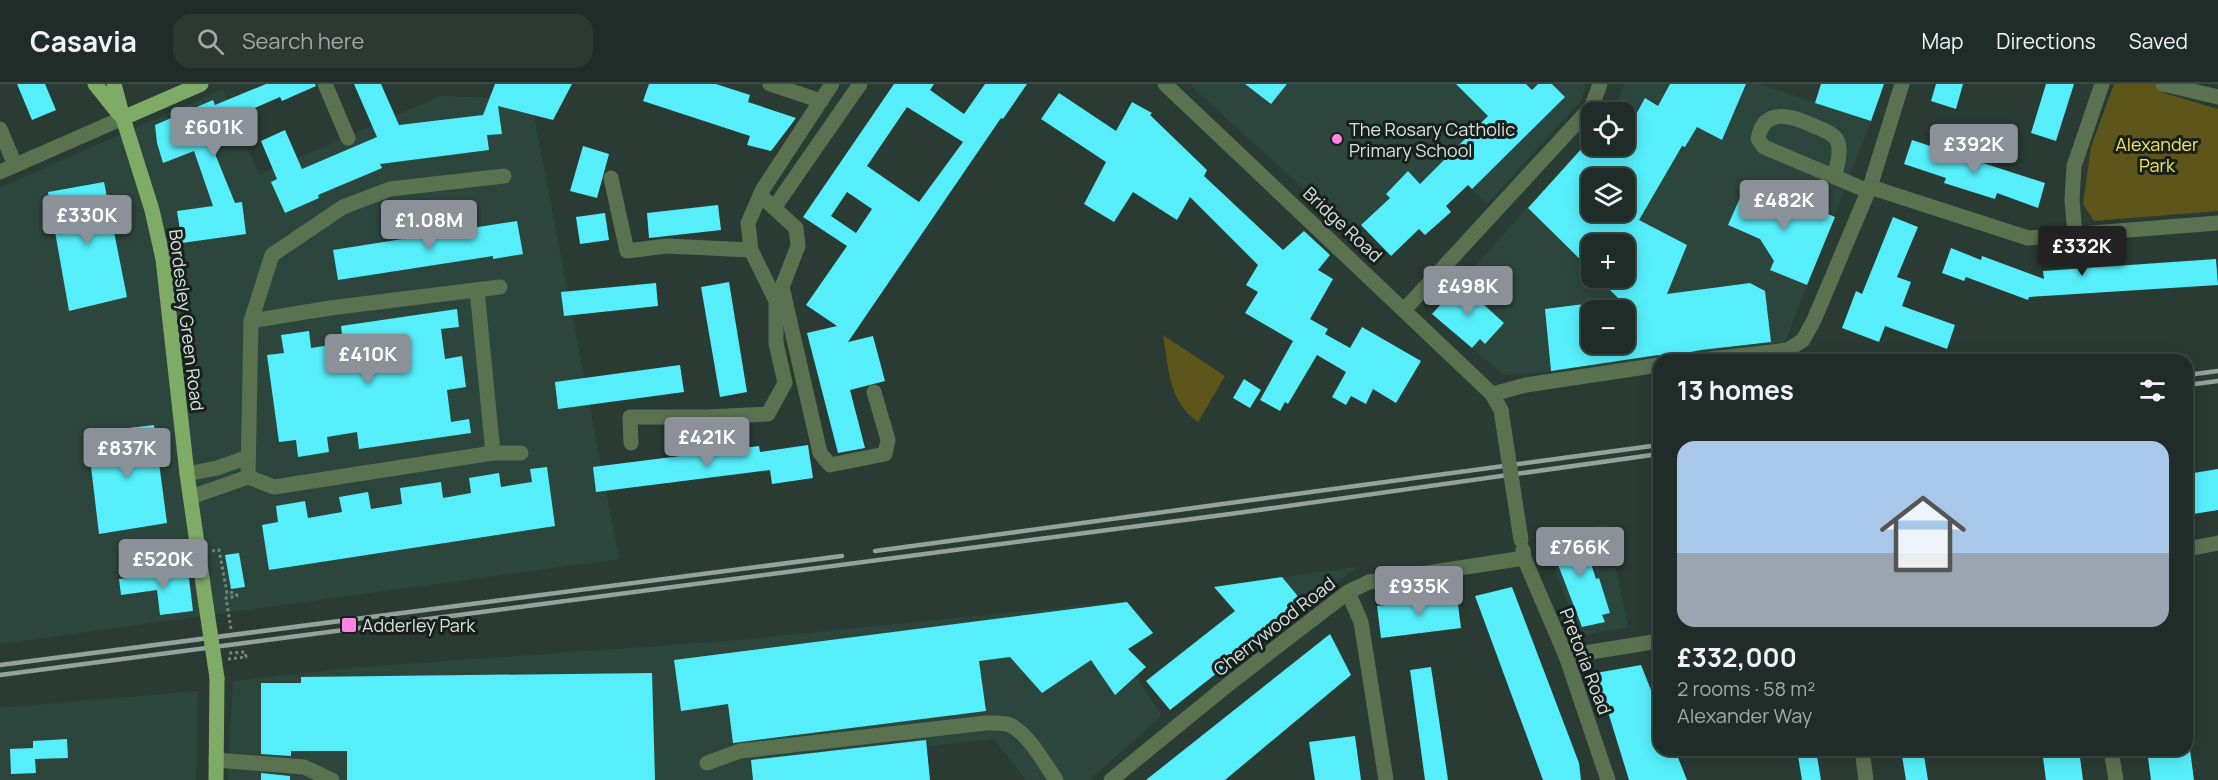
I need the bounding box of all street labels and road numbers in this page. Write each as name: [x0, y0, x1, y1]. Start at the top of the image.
street label: Bridge Road: [1298, 181, 1388, 267]
street label: Bordesley Green Road: [164, 228, 210, 412]
street label: Cherrywood Road: [1208, 571, 1340, 681]
street label: Pretoria Road: [1555, 604, 1617, 718]

